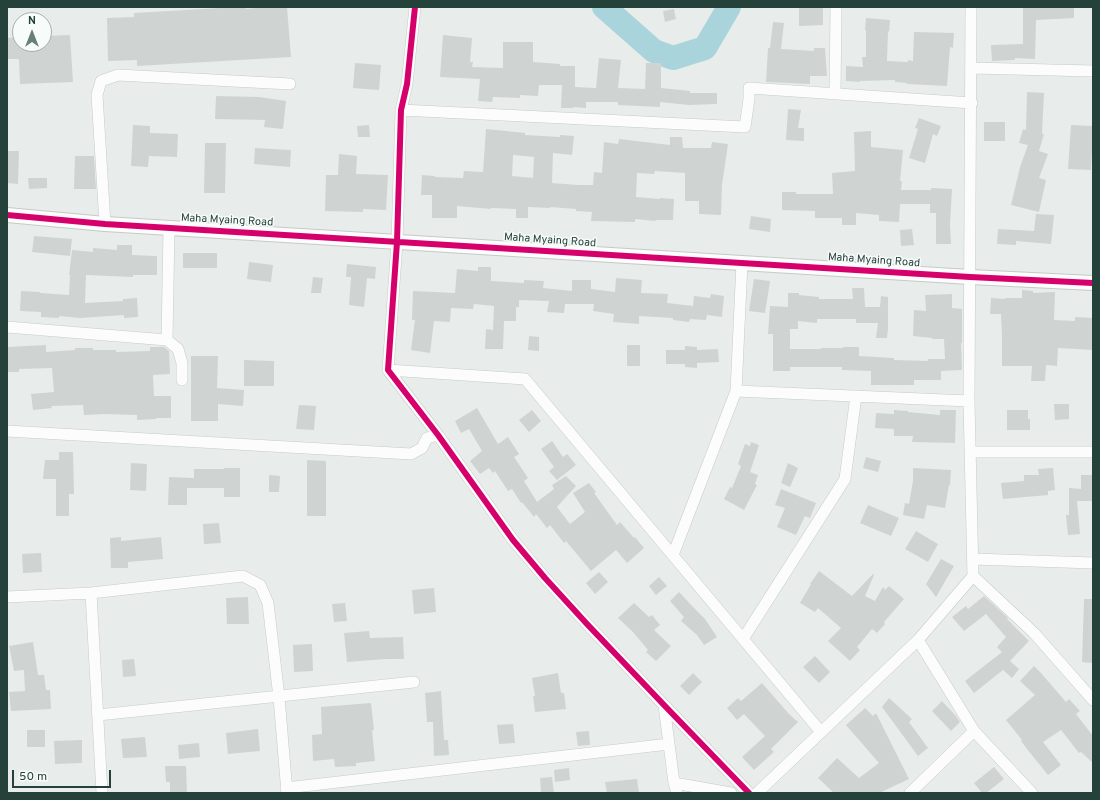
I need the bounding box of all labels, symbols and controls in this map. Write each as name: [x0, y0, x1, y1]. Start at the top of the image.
north arrow: [12, 12, 52, 52]
text: N: [28, 14, 36, 28]
street label: Maha Myaing Road: [180, 212, 274, 230]
street label: Maha Myaing Road: [503, 231, 597, 251]
street label: Maha Myaing Road: [827, 251, 921, 271]
scale bar: [14, 762, 113, 788]
text: 50 m: [19, 769, 47, 785]

